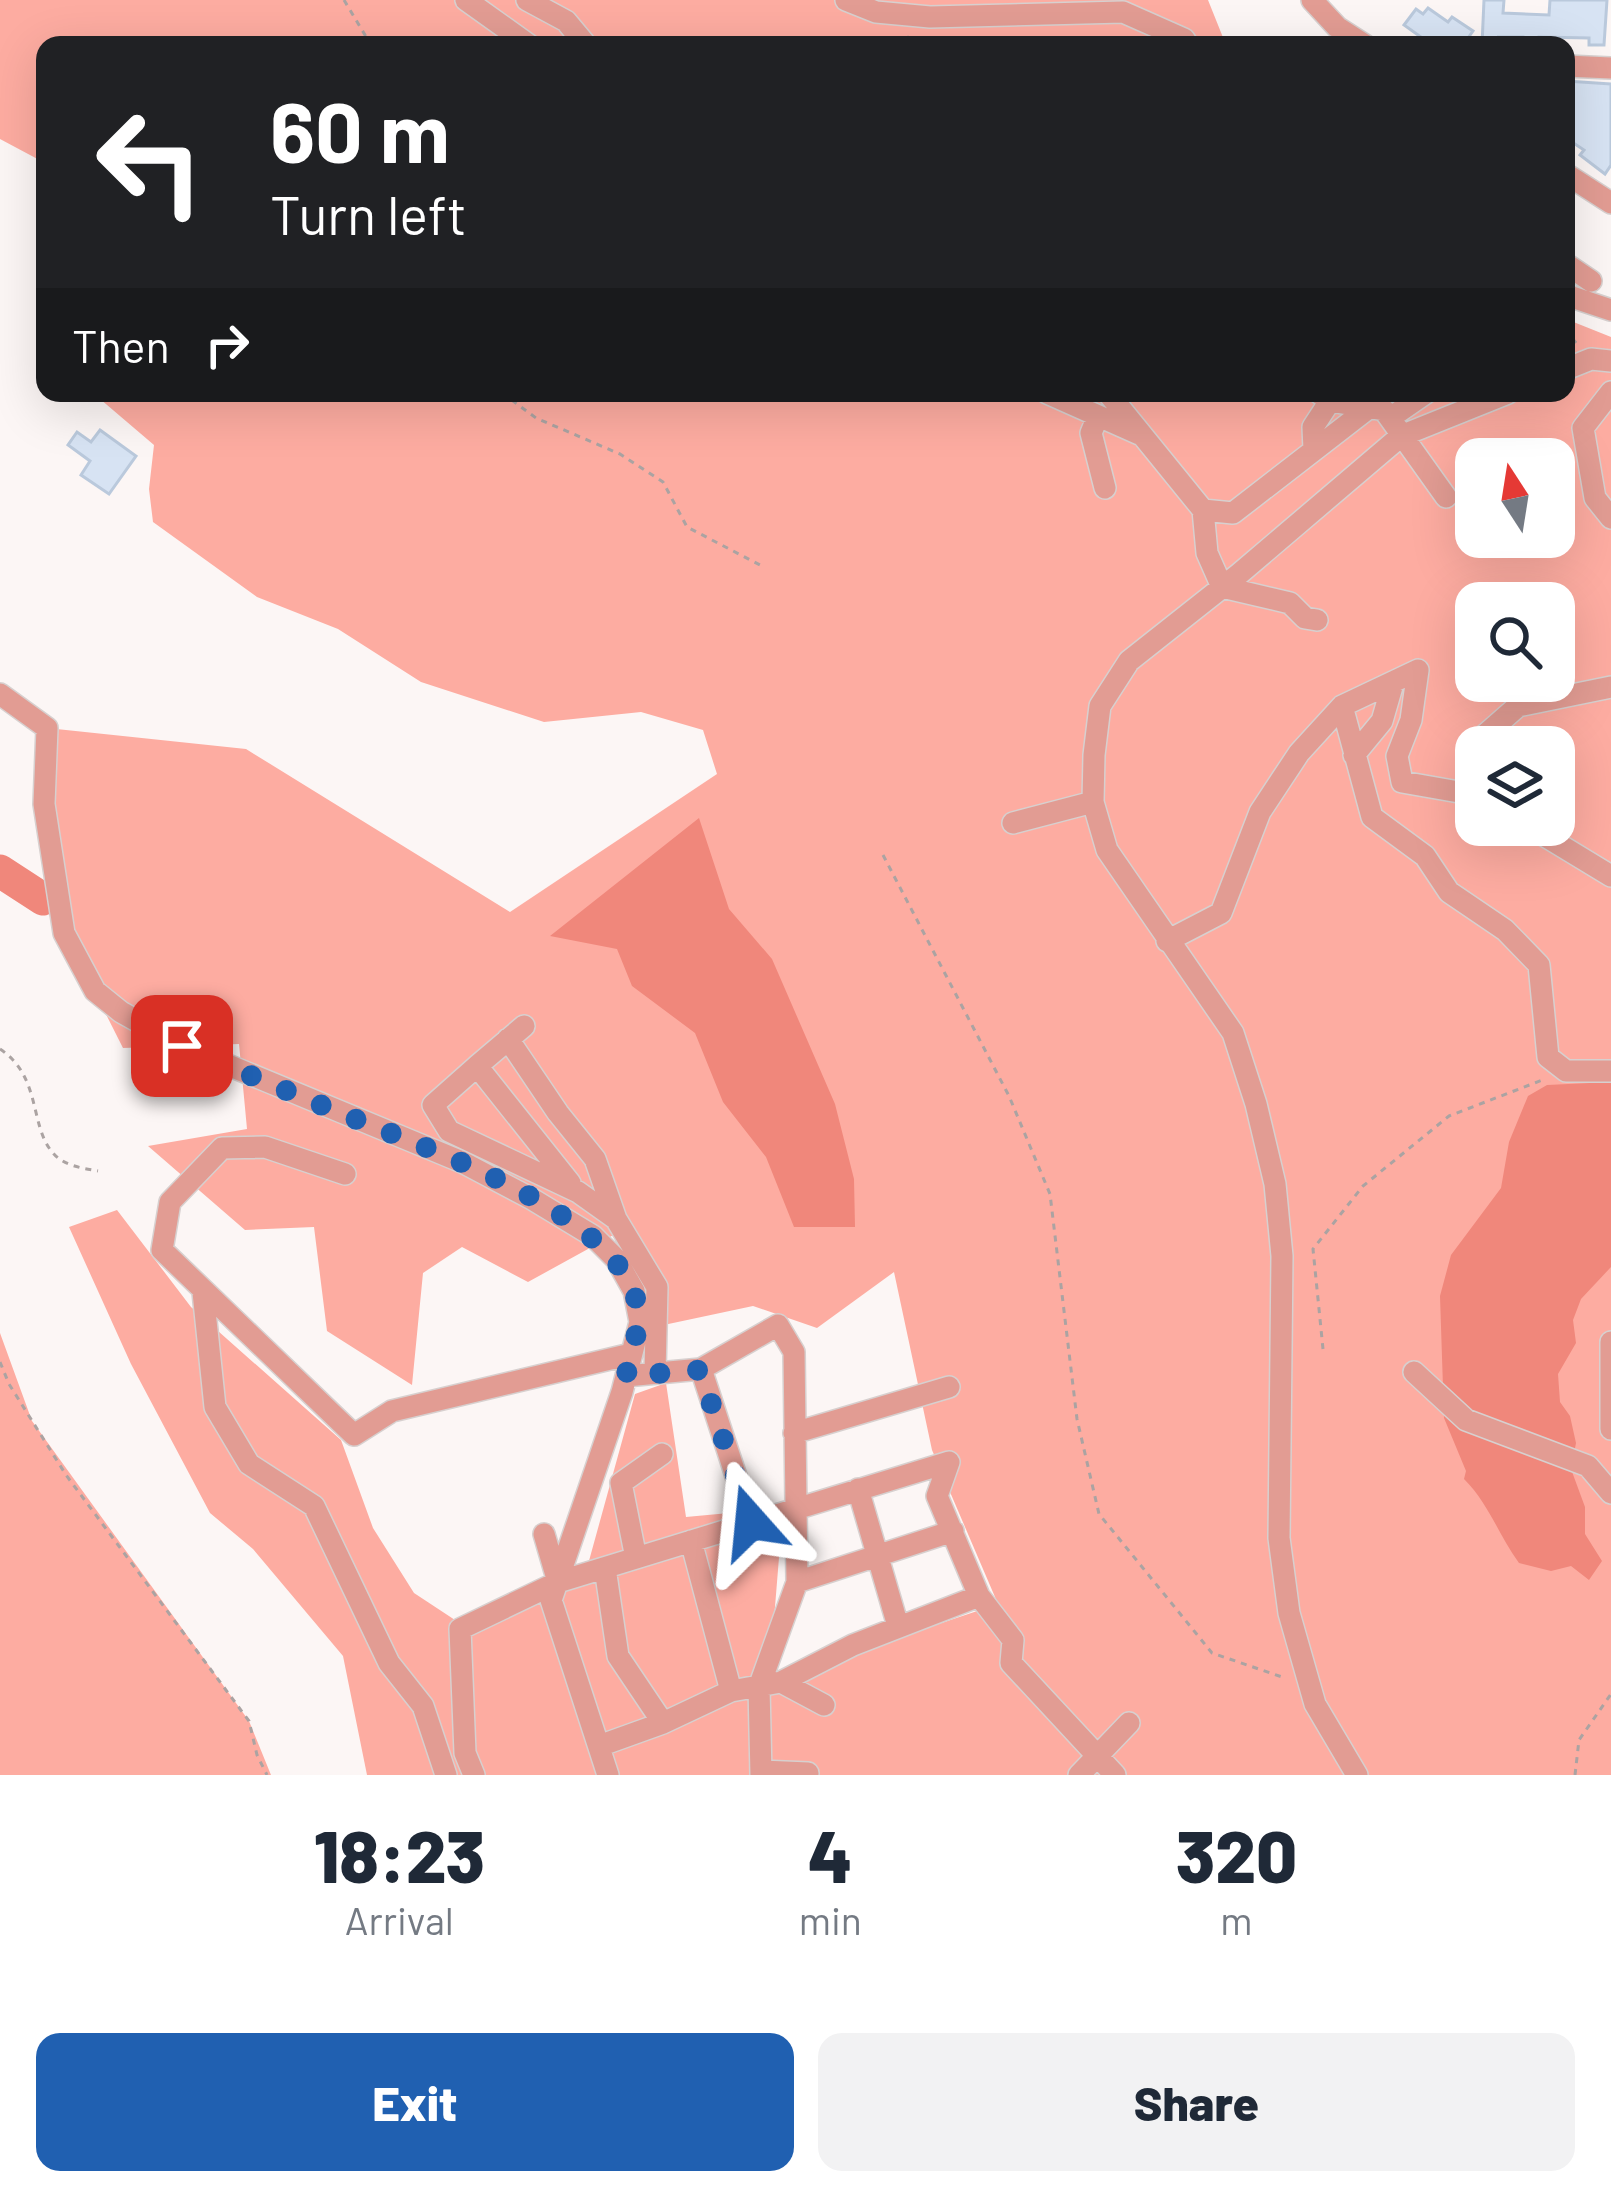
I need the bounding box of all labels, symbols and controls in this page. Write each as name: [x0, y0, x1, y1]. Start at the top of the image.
text: 60 m: [270, 79, 450, 180]
icon: left: [72, 84, 228, 240]
text: Turn left: [270, 181, 467, 246]
icon: right: [194, 312, 260, 378]
text: Then: [72, 318, 170, 372]
north arrow: [1455, 438, 1575, 558]
map controls: [1455, 438, 1575, 846]
button: search: [1455, 582, 1575, 702]
button: layers: [1455, 726, 1575, 846]
pin: [131, 995, 233, 1097]
icon: arrive: [149, 1013, 215, 1079]
position arrow: [688, 1459, 814, 1585]
text: 18:23: [314, 1811, 485, 1897]
text: 4: [808, 1811, 853, 1897]
text: 320: [1176, 1811, 1297, 1897]
text: Arrival: [345, 1896, 454, 1943]
text: min: [799, 1896, 862, 1943]
text: m: [1220, 1896, 1253, 1943]
button: Exit: [36, 2033, 794, 2171]
button: Share: [818, 2033, 1575, 2171]

